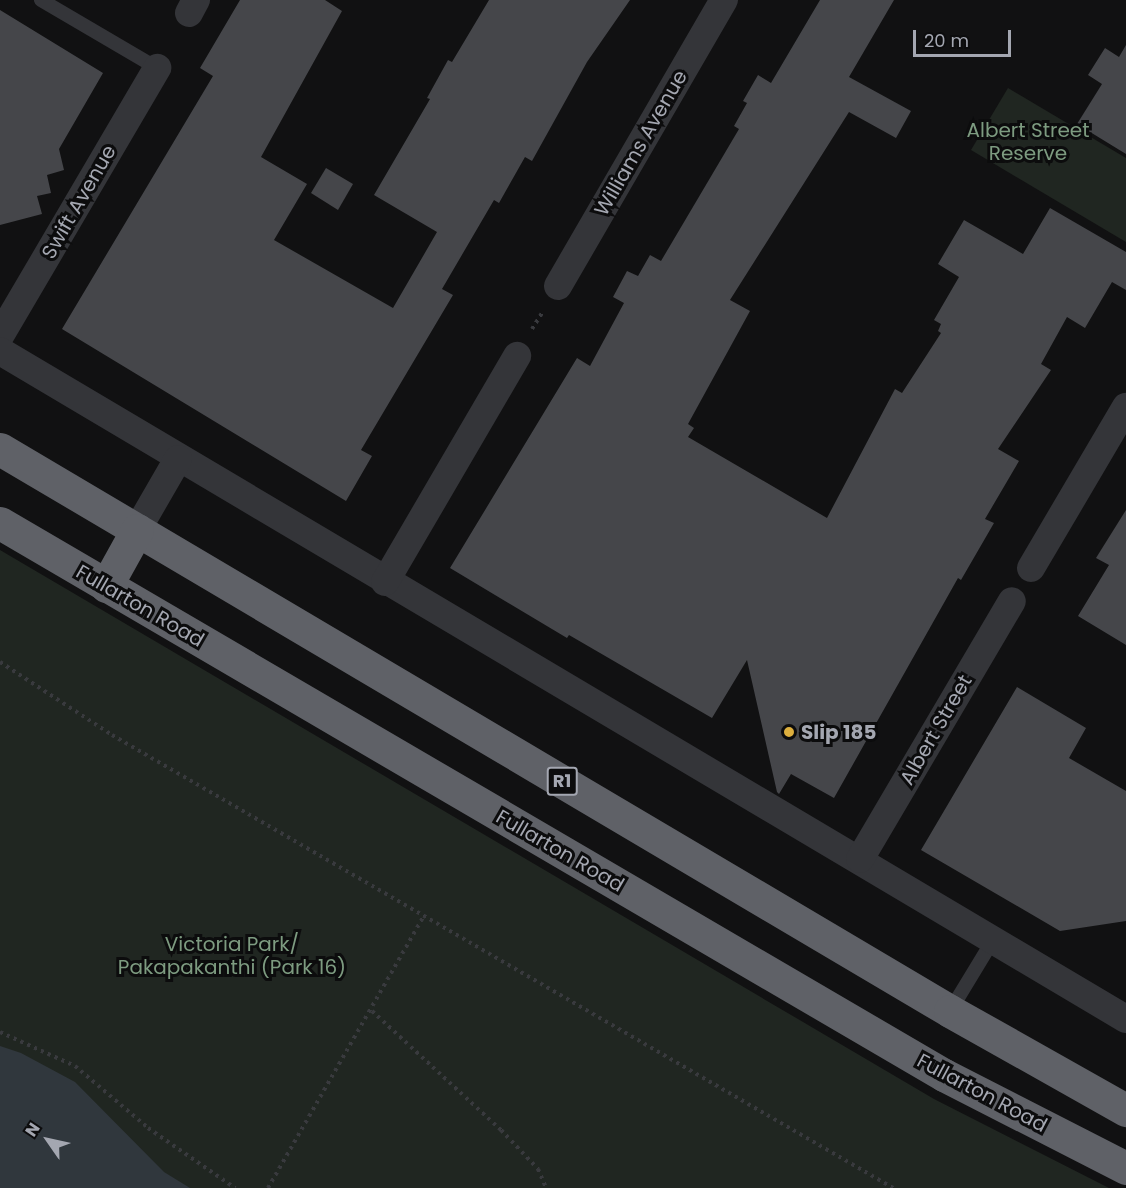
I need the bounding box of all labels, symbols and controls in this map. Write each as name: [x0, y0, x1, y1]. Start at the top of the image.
scale bar: [916, 18, 1014, 56]
text: 20 m: [924, 28, 969, 53]
street label: Williams Avenue: [590, 66, 692, 220]
park label: Albert Street Reserve: [967, 118, 1089, 165]
street label: Swift Avenue: [37, 141, 121, 263]
street label: Fullarton Road: [72, 560, 208, 652]
street label: Albert Street: [895, 671, 977, 789]
place label: Slip 185: [801, 720, 876, 744]
marker: Slip 185: [782, 725, 796, 739]
road number: R1: [546, 766, 578, 796]
street label: Fullarton Road: [492, 805, 628, 897]
park label: Victoria Park/ Pakapakanthi (Park 16): [118, 933, 346, 980]
street label: Fullarton Road: [913, 1049, 1051, 1137]
north arrow: [18, 1110, 78, 1170]
text: N: [20, 1118, 46, 1141]

